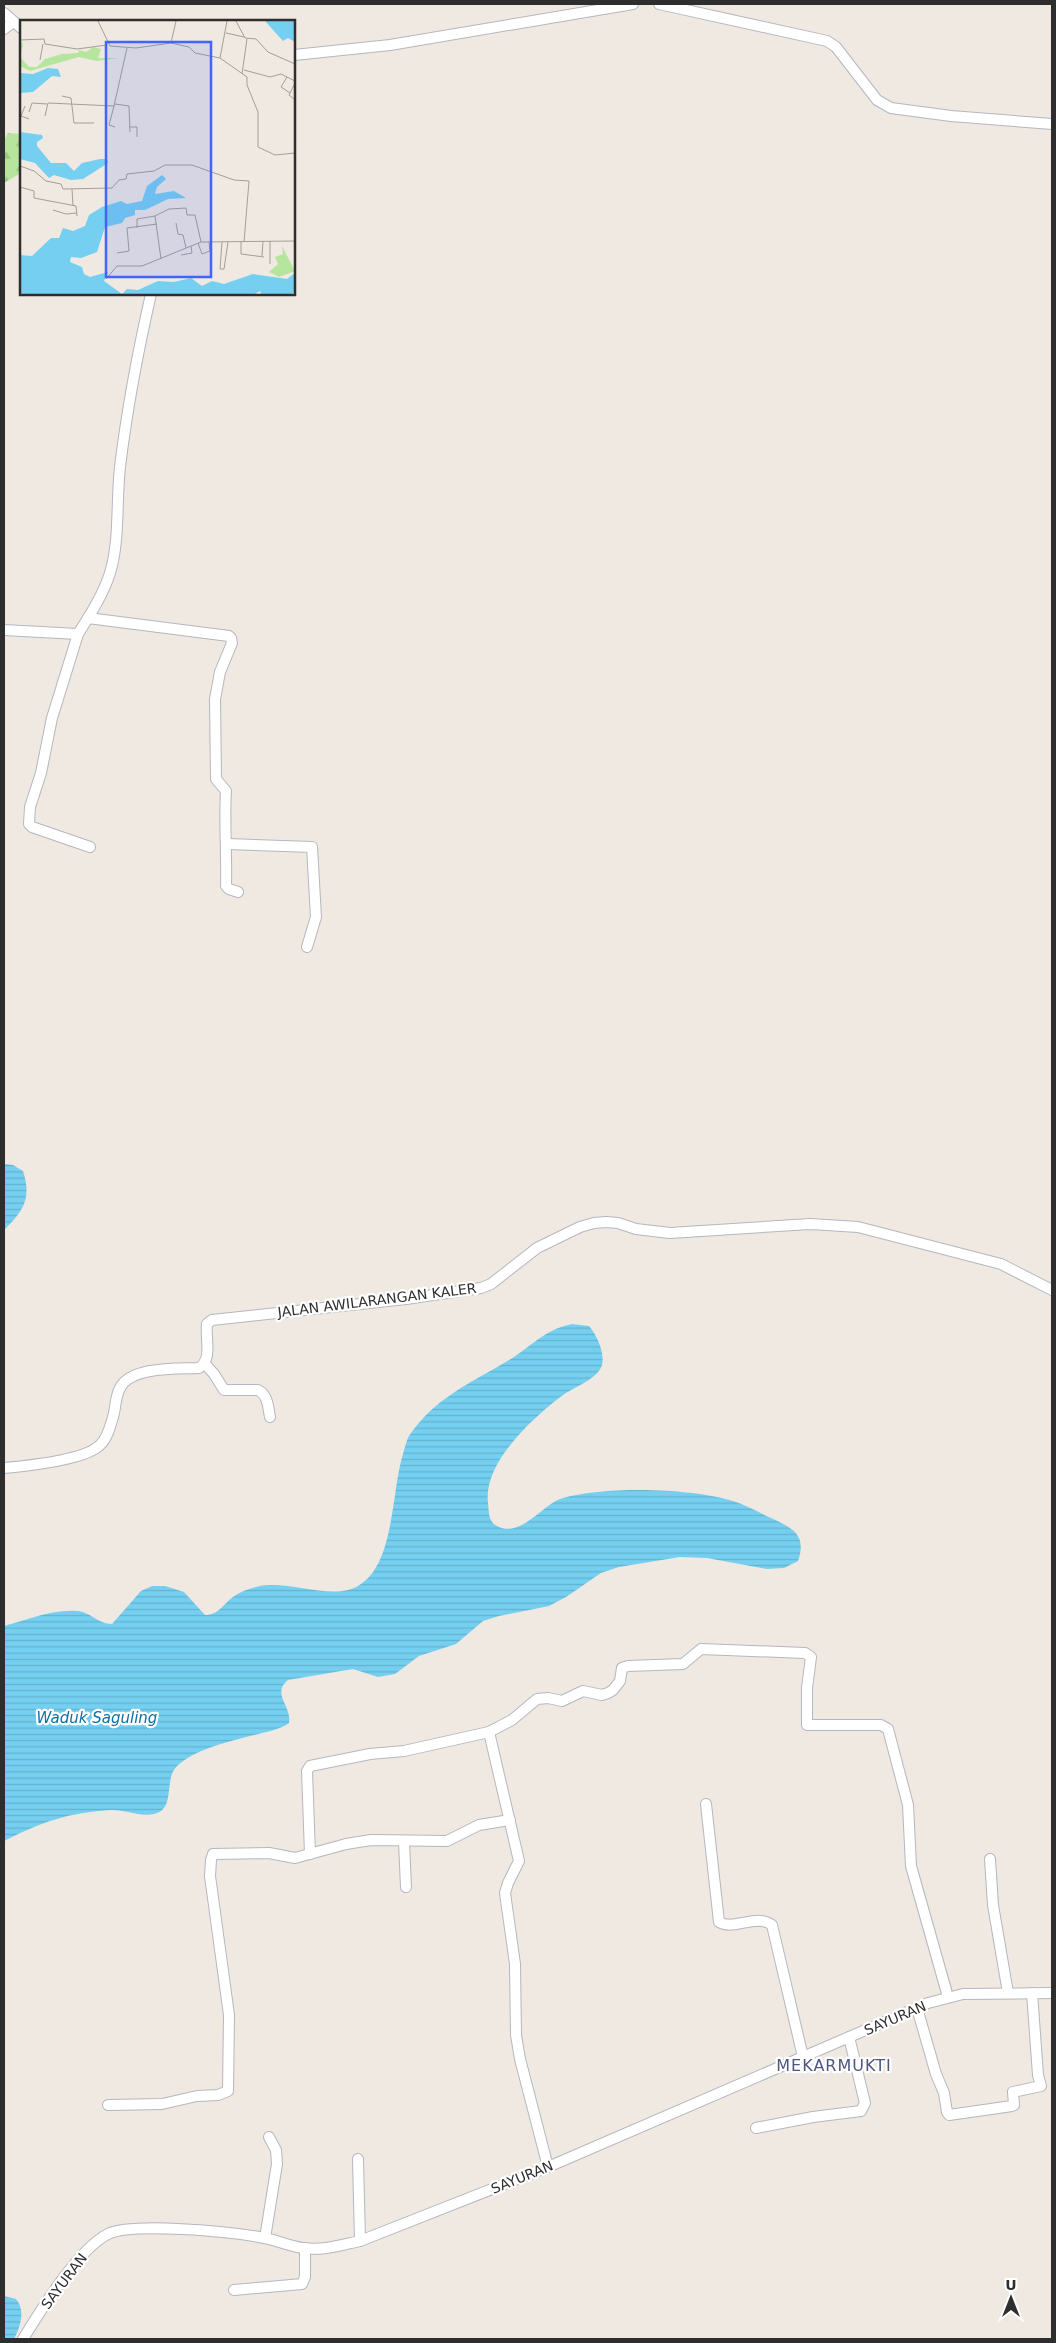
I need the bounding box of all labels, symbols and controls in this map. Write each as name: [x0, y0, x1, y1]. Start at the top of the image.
inset map: [20, 20, 295, 295]
street label: JALAN AWILARANGAN KALER: [276, 1280, 477, 1320]
water label: Waduk Saguling: [37, 1709, 157, 1727]
street label: SAYURAN: [862, 1998, 928, 2038]
district label: MEKARMUKTI: [776, 2056, 892, 2075]
street label: SAYURAN: [489, 2157, 555, 2197]
street label: SAYURAN: [38, 2250, 90, 2312]
north arrow: [986, 2273, 1036, 2323]
text: U: [1005, 2277, 1017, 2293]

